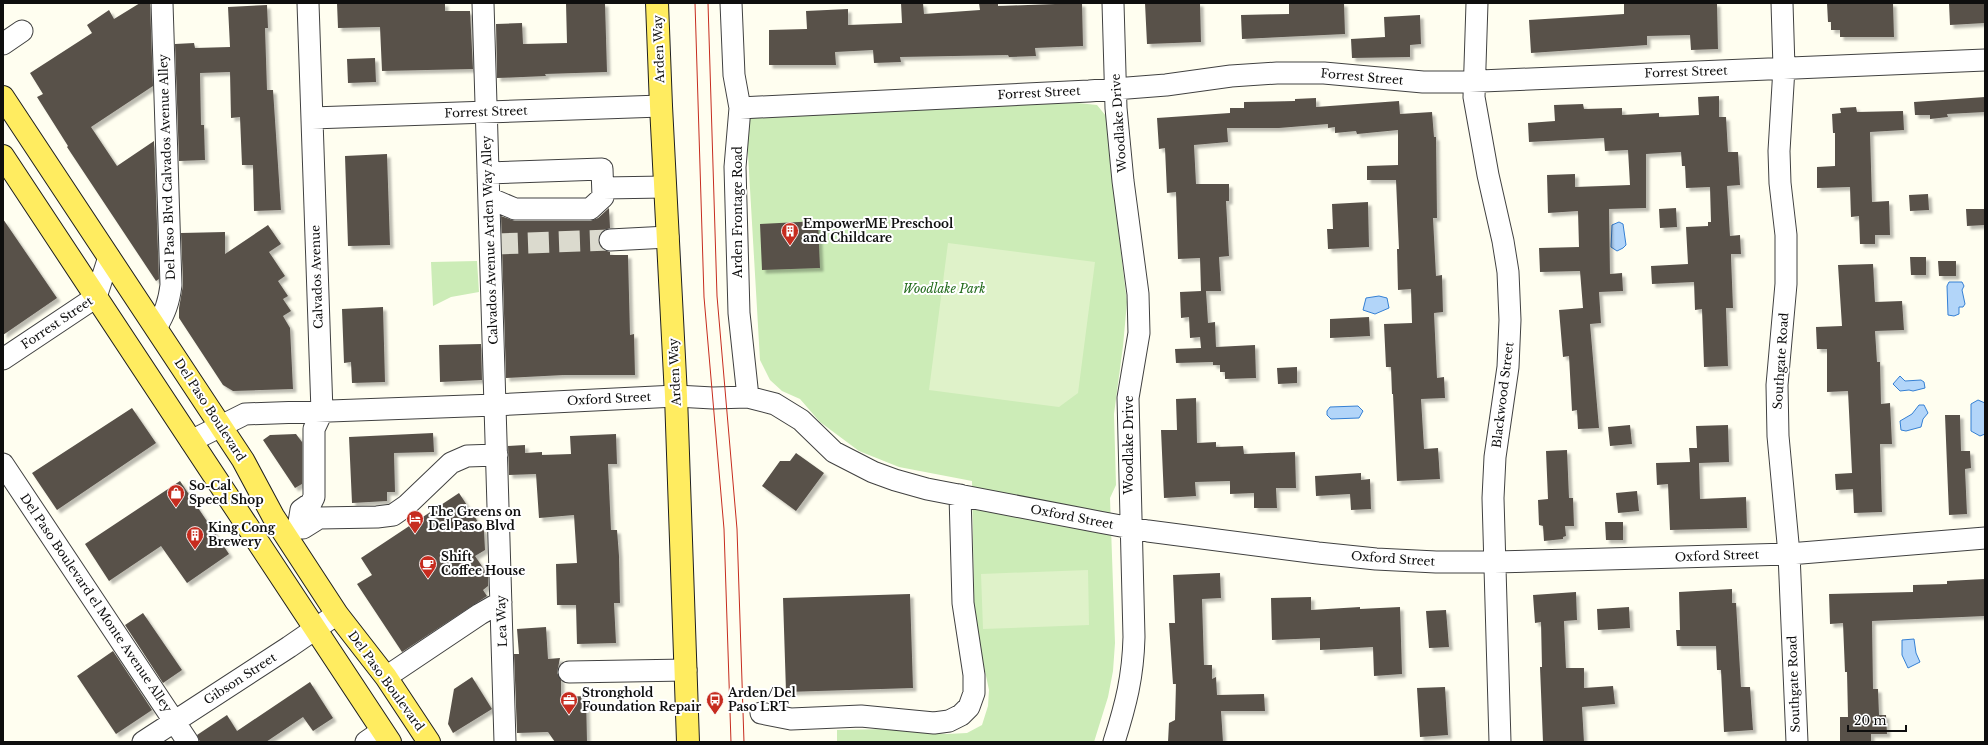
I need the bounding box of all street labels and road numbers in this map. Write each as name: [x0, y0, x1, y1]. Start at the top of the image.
street label: Arden Way: [650, 14, 667, 84]
street label: Del Paso Blvd Calvados Avenue Alley: [155, 53, 178, 280]
street label: Forrest Street: [1644, 63, 1728, 80]
street label: Forrest Street: [1320, 65, 1405, 88]
street label: Woodlake Drive: [1108, 73, 1130, 174]
street label: Forrest Street: [997, 83, 1081, 102]
street label: Forrest Street: [444, 103, 528, 120]
street label: Calvados Avenue Arden Way Alley: [478, 135, 501, 345]
street label: Arden Frontage Road: [730, 146, 745, 279]
street label: Calvados Avenue: [307, 225, 326, 329]
street label: Forrest Street: [18, 293, 96, 352]
street label: Southgate Road: [1770, 312, 1791, 410]
street label: Arden Way: [665, 337, 684, 407]
street label: Blackwood Street: [1489, 340, 1517, 449]
street label: Del Paso Boulevard: [172, 355, 249, 464]
street label: Oxford Street: [566, 389, 652, 408]
street label: Woodlake Drive: [1121, 395, 1136, 496]
street label: Del Paso Boulevard el Monte Avenue Alley: [17, 490, 176, 715]
street label: Oxford Street: [1029, 501, 1115, 532]
street label: Oxford Street: [1675, 547, 1760, 564]
street label: Oxford Street: [1350, 548, 1436, 569]
street label: Lea Way: [493, 594, 510, 647]
street label: Del Paso Boulevard: [345, 628, 428, 733]
street label: Southgate Road: [1784, 635, 1803, 733]
street label: Gibson Street: [201, 649, 279, 708]

